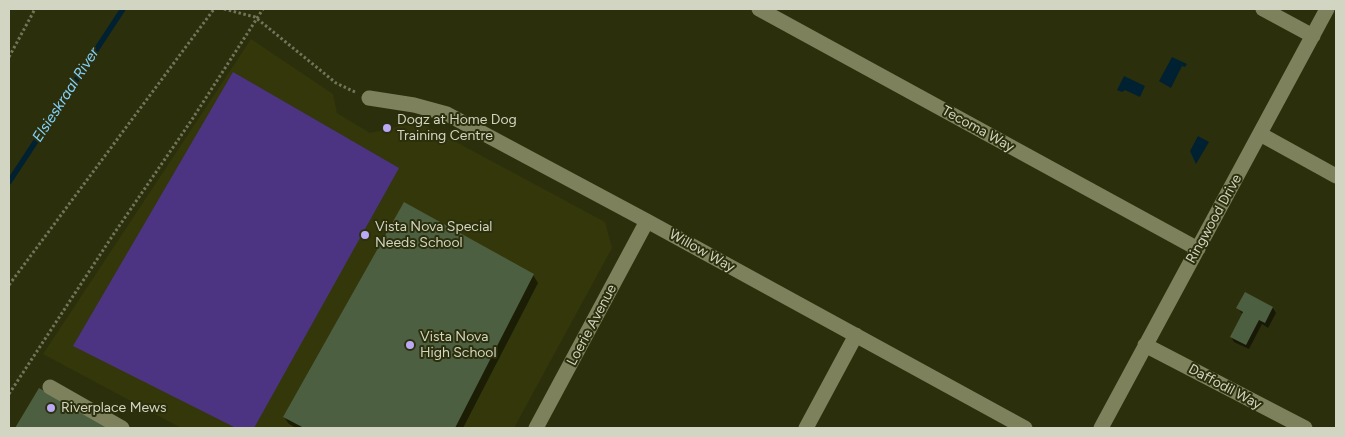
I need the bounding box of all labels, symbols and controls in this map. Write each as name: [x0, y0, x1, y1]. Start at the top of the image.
water label: Elsieskraal River: [29, 44, 103, 146]
street label: Tecoma Way: [939, 102, 1017, 156]
place label: Dogz at Home Dog Training Centre: [397, 112, 517, 144]
marker: Dogz at Home Dog Training Centre: [381, 122, 393, 134]
street label: Ringwood Drive: [1183, 172, 1245, 266]
place label: Vista Nova Special Needs School: [375, 219, 492, 252]
street label: Willow Way: [666, 226, 738, 276]
marker: Vista Nova Special Needs School: [359, 229, 371, 241]
street label: Loerie Avenue: [564, 282, 620, 368]
place label: Vista Nova High School: [420, 329, 497, 362]
marker: Vista Nova High School: [404, 339, 416, 351]
street label: Daffodil Way: [1186, 361, 1264, 413]
place label: Riverplace Mews: [61, 400, 166, 416]
marker: Riverplace Mews: [45, 402, 57, 414]

